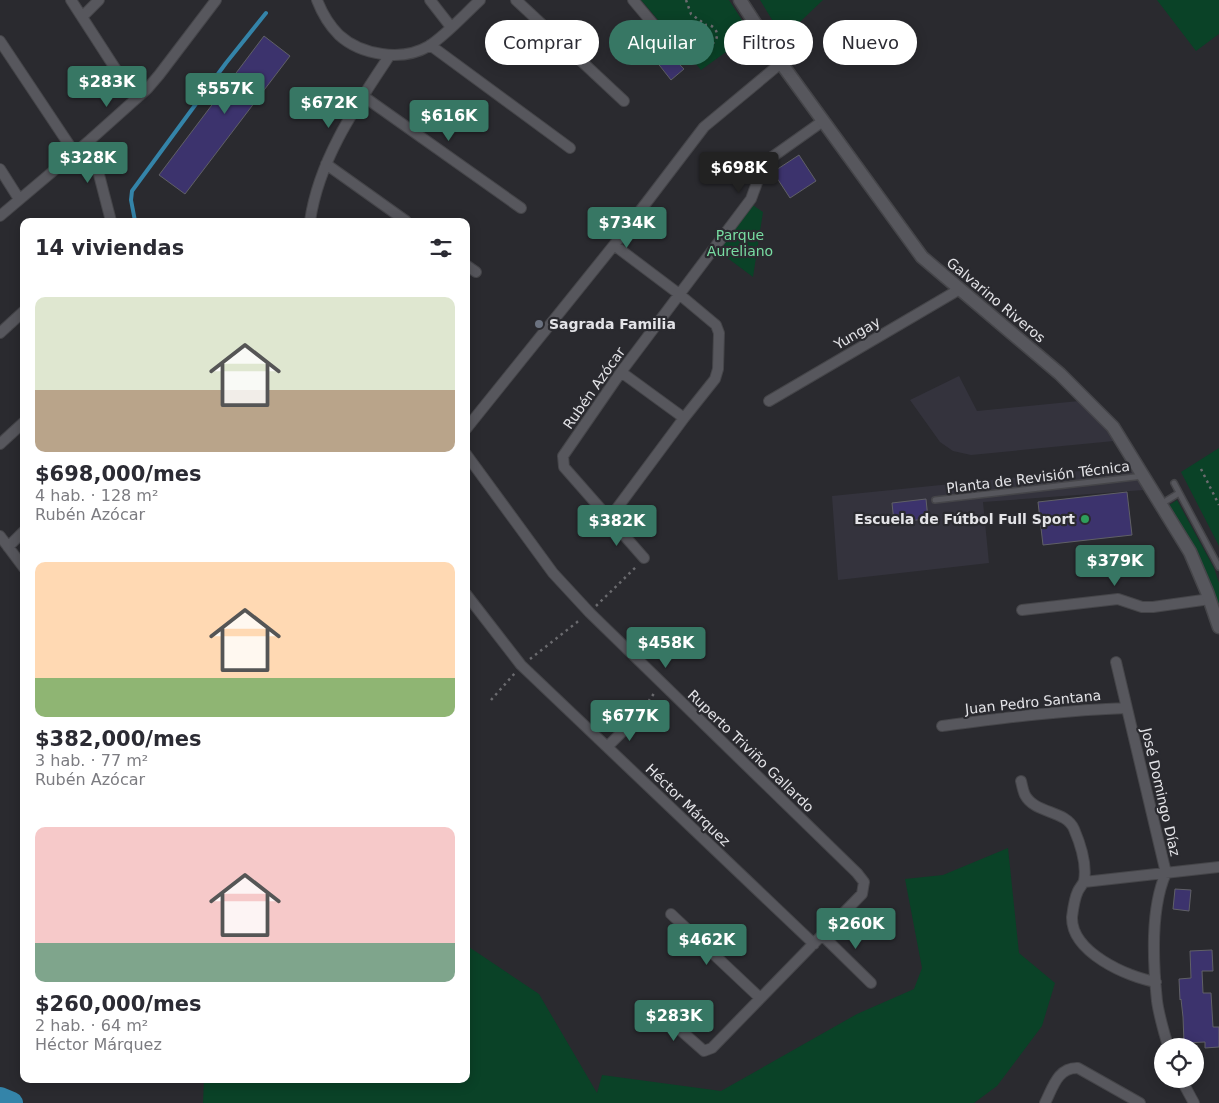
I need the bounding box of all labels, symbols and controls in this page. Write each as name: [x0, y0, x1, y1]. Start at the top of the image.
chip: Comprar: [485, 20, 599, 65]
chip: Alquilar: [609, 20, 714, 65]
chip: Filtros: [724, 20, 813, 65]
chip: Nuevo: [823, 20, 917, 65]
pin: $283K: [72, 66, 142, 108]
text: $283K: [79, 72, 135, 91]
pin: $557K: [190, 72, 260, 115]
text: $557K: [197, 79, 253, 98]
pin: $672K: [294, 86, 364, 129]
text: $672K: [301, 93, 357, 112]
pin: $616K: [414, 100, 484, 142]
text: $616K: [421, 106, 477, 125]
pin: $328K: [53, 142, 123, 184]
text: $328K: [60, 148, 116, 167]
pin: $698K: [704, 152, 774, 194]
text: $698K: [711, 158, 767, 177]
pin: $734K: [592, 206, 662, 249]
text: $734K: [599, 213, 655, 232]
park label: Parque Aureliano: [707, 227, 773, 259]
icon: filters: [427, 234, 455, 262]
text: 14 viviendas: [35, 236, 184, 260]
street label: Galvarino Riveros: [944, 254, 1048, 346]
street label: Yungay: [830, 313, 883, 353]
place label: Sagrada Familia: [549, 316, 676, 332]
marker: Sagrada Familia: [533, 318, 545, 330]
icon: home: [200, 330, 290, 420]
street label: Rubén Azócar: [560, 344, 628, 432]
street label: Planta de Revisión Técnica: [945, 458, 1131, 496]
text: $698,000/mes: [35, 462, 202, 486]
text: 4 hab. · 128 m²: [35, 486, 158, 505]
pin: $382K: [582, 504, 652, 547]
text: Rubén Azócar: [35, 505, 145, 524]
text: $382K: [589, 511, 645, 530]
place label: Escuela de Fútbol Full Sport: [854, 511, 1075, 527]
marker: Escuela de Fútbol Full Sport: [1079, 513, 1091, 525]
pin: $379K: [1080, 544, 1150, 587]
text: $379K: [1087, 551, 1143, 570]
icon: home: [200, 595, 290, 685]
pin: $458K: [631, 626, 701, 669]
text: $458K: [638, 633, 694, 652]
street label: Ruperto Triviño Gallardo: [685, 687, 817, 815]
street label: Juan Pedro Santana: [963, 687, 1102, 717]
pin: $677K: [595, 700, 665, 742]
text: $677K: [602, 706, 658, 725]
street label: José Domingo Díaz: [1138, 725, 1184, 858]
text: $382,000/mes: [35, 727, 202, 751]
text: 3 hab. · 77 m²: [35, 751, 148, 770]
street label: Héctor Márquez: [643, 761, 733, 849]
text: Rubén Azócar: [35, 770, 145, 789]
icon: home: [200, 860, 290, 950]
pin: $260K: [821, 908, 891, 950]
text: $260K: [828, 914, 884, 933]
pin: $462K: [672, 924, 742, 966]
text: $462K: [679, 930, 735, 949]
text: $260,000/mes: [35, 992, 202, 1016]
pin: $283K: [639, 1000, 709, 1042]
text: $283K: [646, 1006, 702, 1025]
text: 2 hab. · 64 m²: [35, 1016, 148, 1035]
text: Héctor Márquez: [35, 1035, 162, 1054]
map controls: [1154, 1038, 1204, 1088]
button: locate: [1154, 1038, 1204, 1088]

